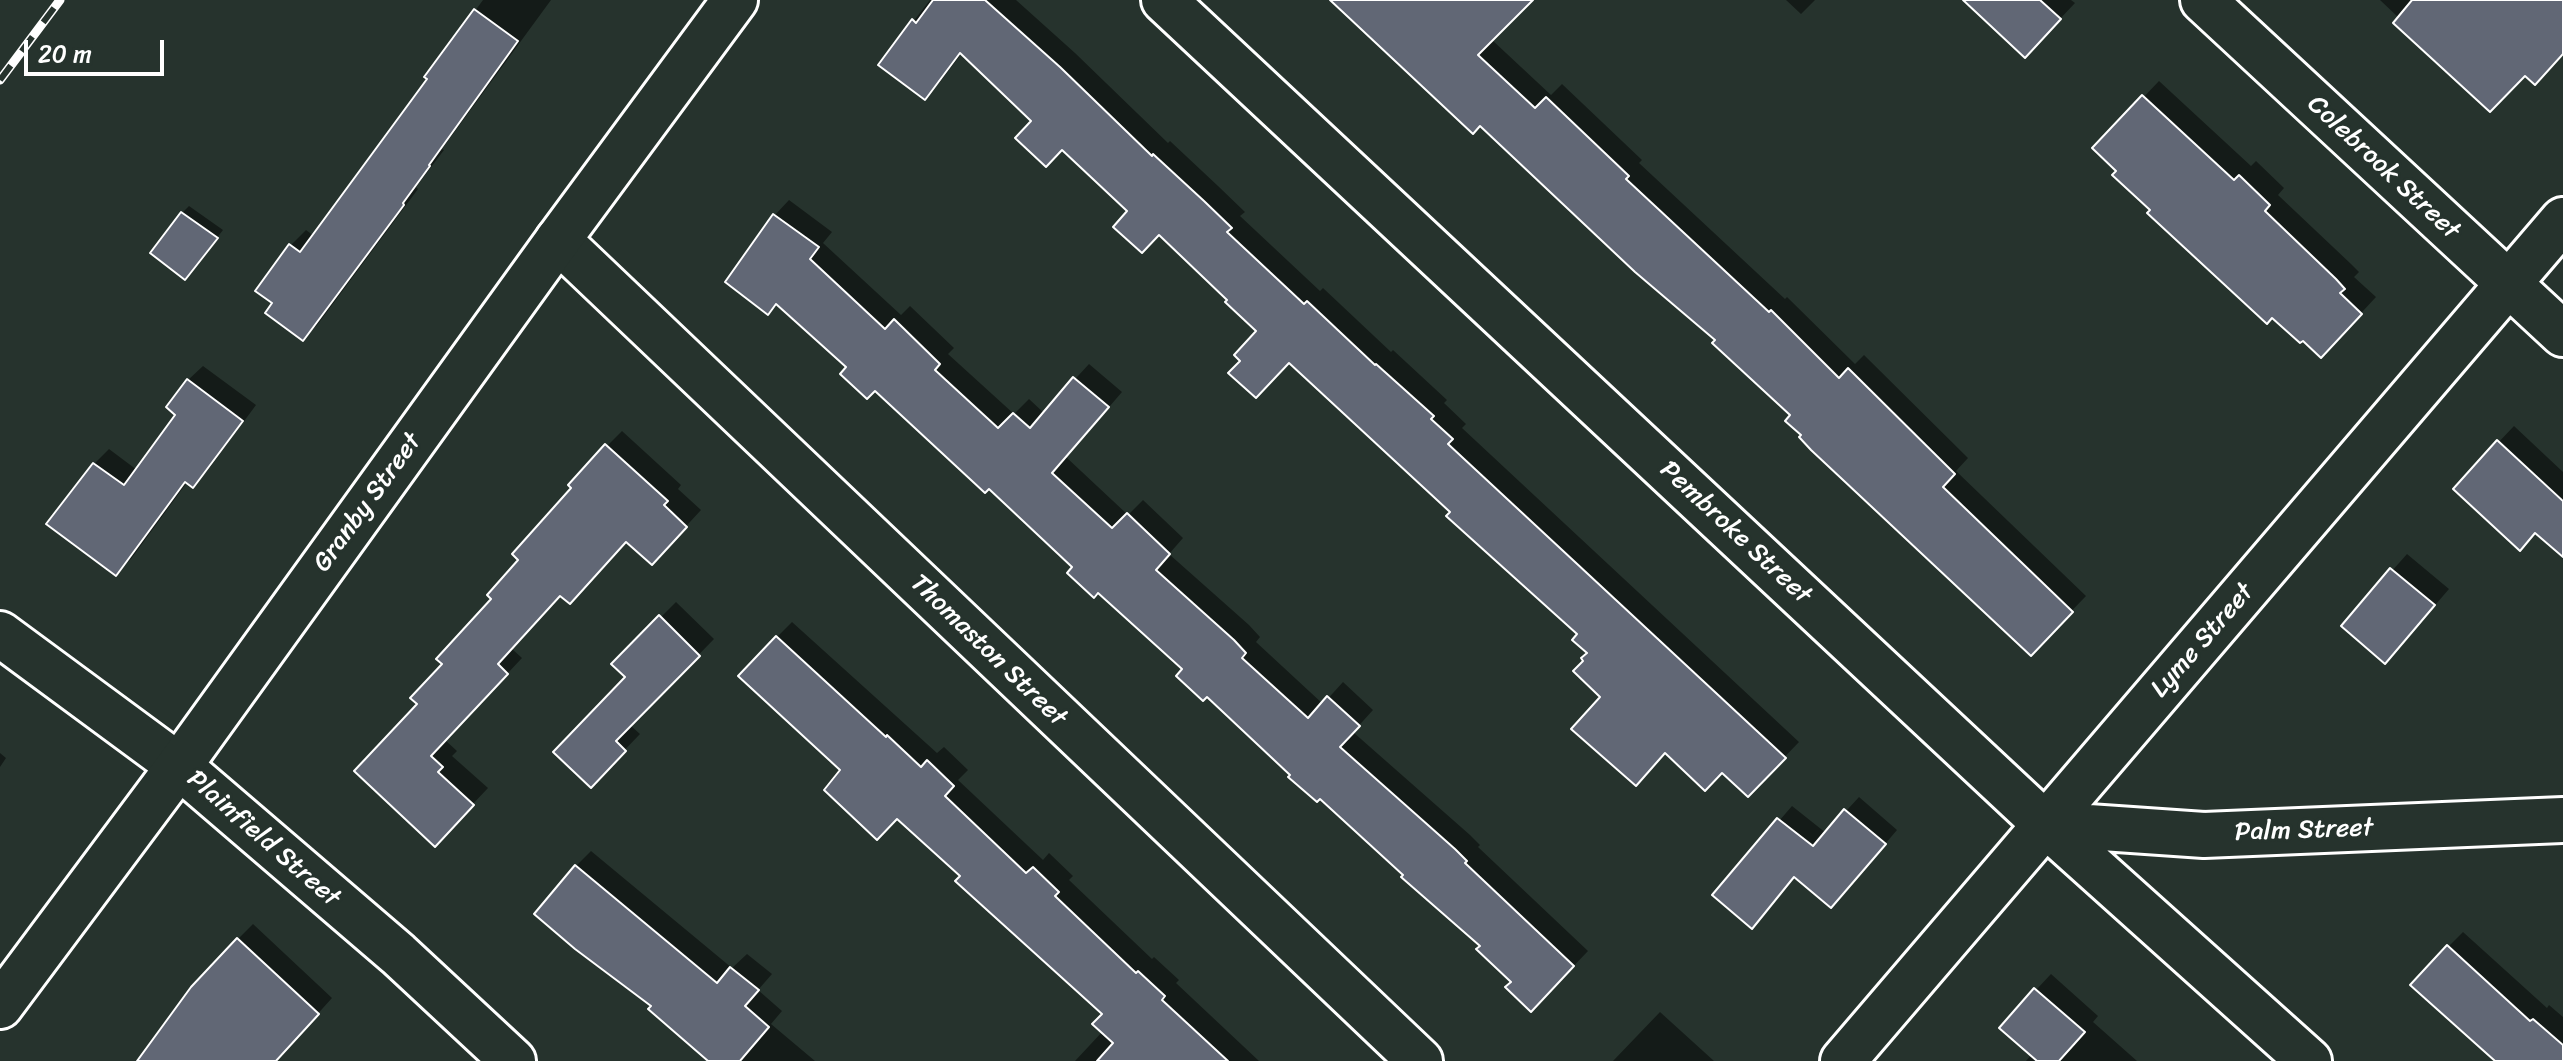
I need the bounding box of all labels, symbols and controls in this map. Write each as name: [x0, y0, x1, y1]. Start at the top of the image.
scale bar: [28, 24, 168, 74]
text: 20 m: [38, 33, 92, 75]
street label: Colebrook Street: [2300, 89, 2466, 247]
street label: Granby Street: [307, 428, 429, 578]
street label: Pembroke Street: [1653, 455, 1817, 611]
street label: Thomaston Street: [903, 568, 1073, 734]
street label: Lyme Street: [2145, 578, 2261, 704]
street label: Plainfield Street: [180, 764, 346, 914]
street label: Palm Street: [2234, 813, 2374, 849]

